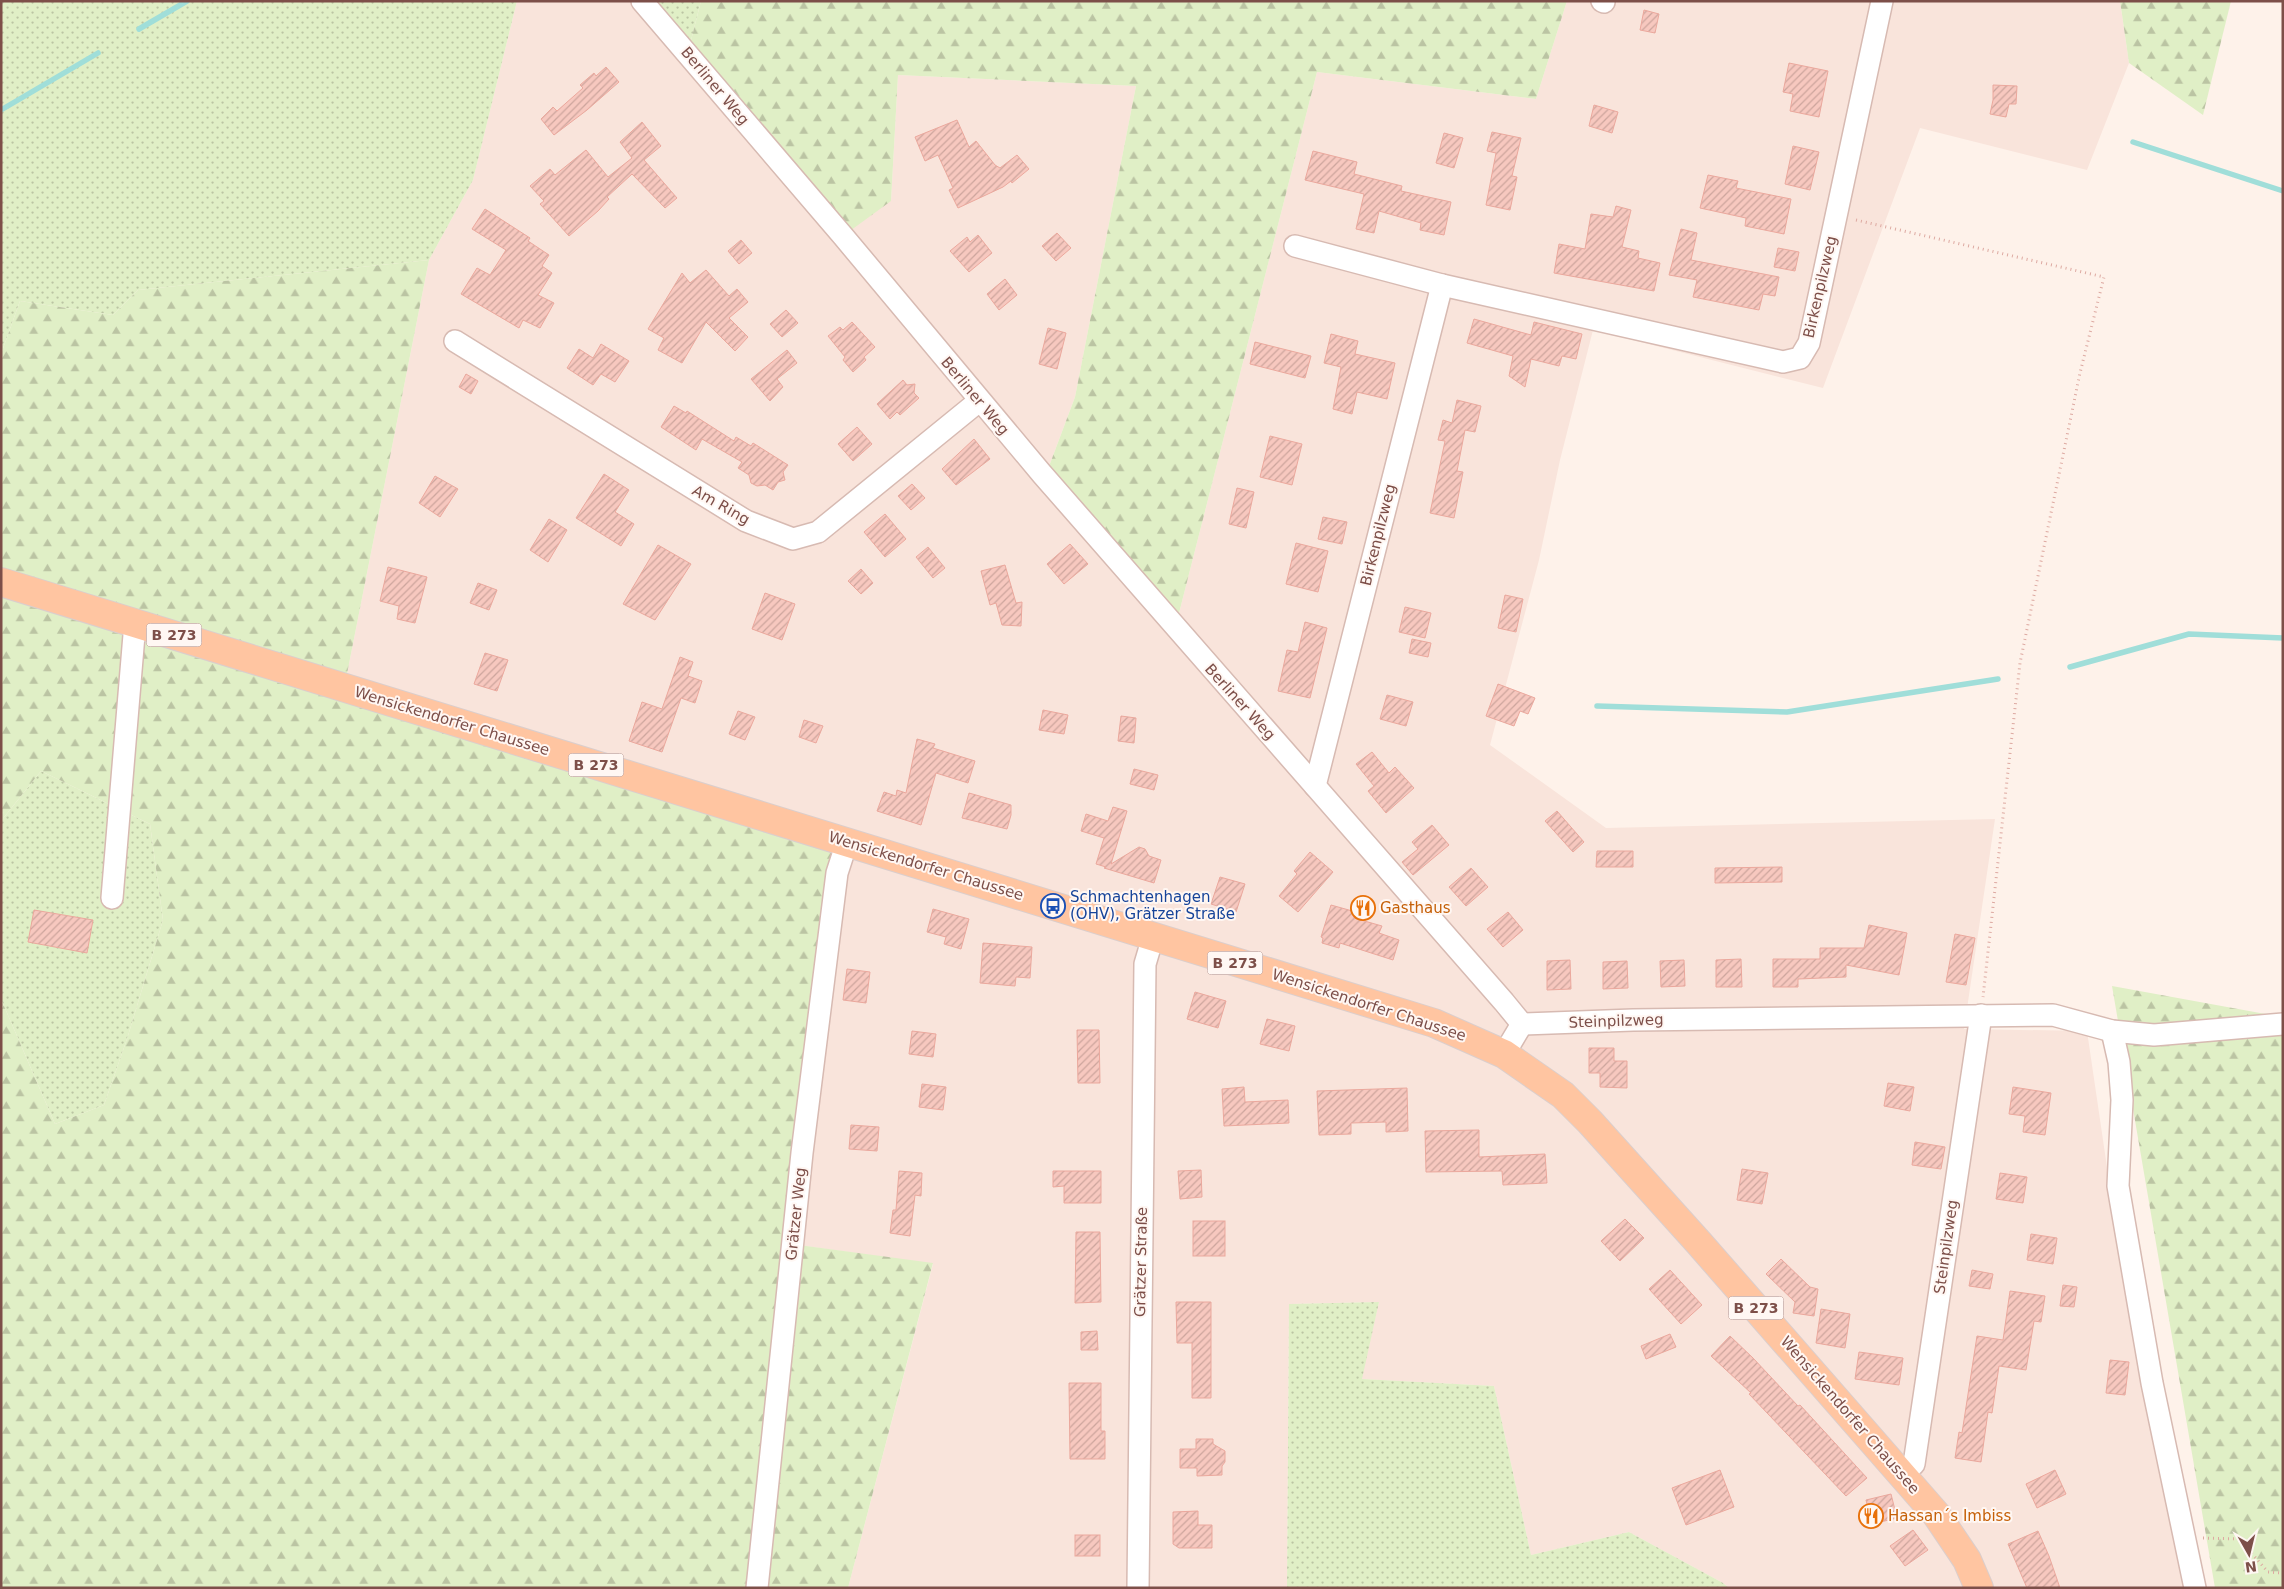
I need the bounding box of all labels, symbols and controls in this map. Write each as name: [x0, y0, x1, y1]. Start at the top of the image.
street label: Berliner Weg: [677, 43, 753, 129]
street label: Birkenpilzweg: [1800, 234, 1840, 340]
street label: Berliner Weg: [937, 353, 1013, 439]
street label: Am Ring: [689, 481, 753, 529]
street label: Birkenpilzweg: [1357, 482, 1399, 588]
road number: B 273: [146, 624, 202, 646]
street label: Berliner Weg: [1201, 660, 1279, 744]
street label: Wensickendorfer Chaussee: [352, 683, 552, 759]
road number: B 273: [568, 754, 624, 776]
street label: Wensickendorfer Chaussee: [826, 828, 1026, 904]
place label: Schmachtenhagen (OHV), Grätzer Straße: [1070, 888, 1235, 923]
bus stop icon: Schmachtenhagen (OHV), Grätzer Straße: [1040, 893, 1066, 919]
restaurant icon: Gasthaus: [1350, 895, 1376, 921]
place label: Gasthaus: [1380, 899, 1451, 917]
road number: B 273: [1208, 951, 1262, 974]
street label: Wensickendorfer Chaussee: [1270, 965, 1468, 1045]
street label: Steinpilzweg: [1568, 1010, 1664, 1032]
street label: Grätzer Weg: [782, 1167, 810, 1261]
street label: Steinpilzweg: [1930, 1199, 1962, 1295]
street label: Grätzer Straße: [1131, 1207, 1151, 1317]
road number: B 273: [1728, 1296, 1784, 1320]
street label: Wensickendorfer Chaussee: [1777, 1333, 1923, 1497]
restaurant icon: Hassan´s Imbiss: [1858, 1503, 1884, 1529]
place label: Hassan´s Imbiss: [1888, 1507, 2011, 1525]
north arrow: [2224, 1529, 2274, 1579]
text: N: [2244, 1558, 2258, 1576]

